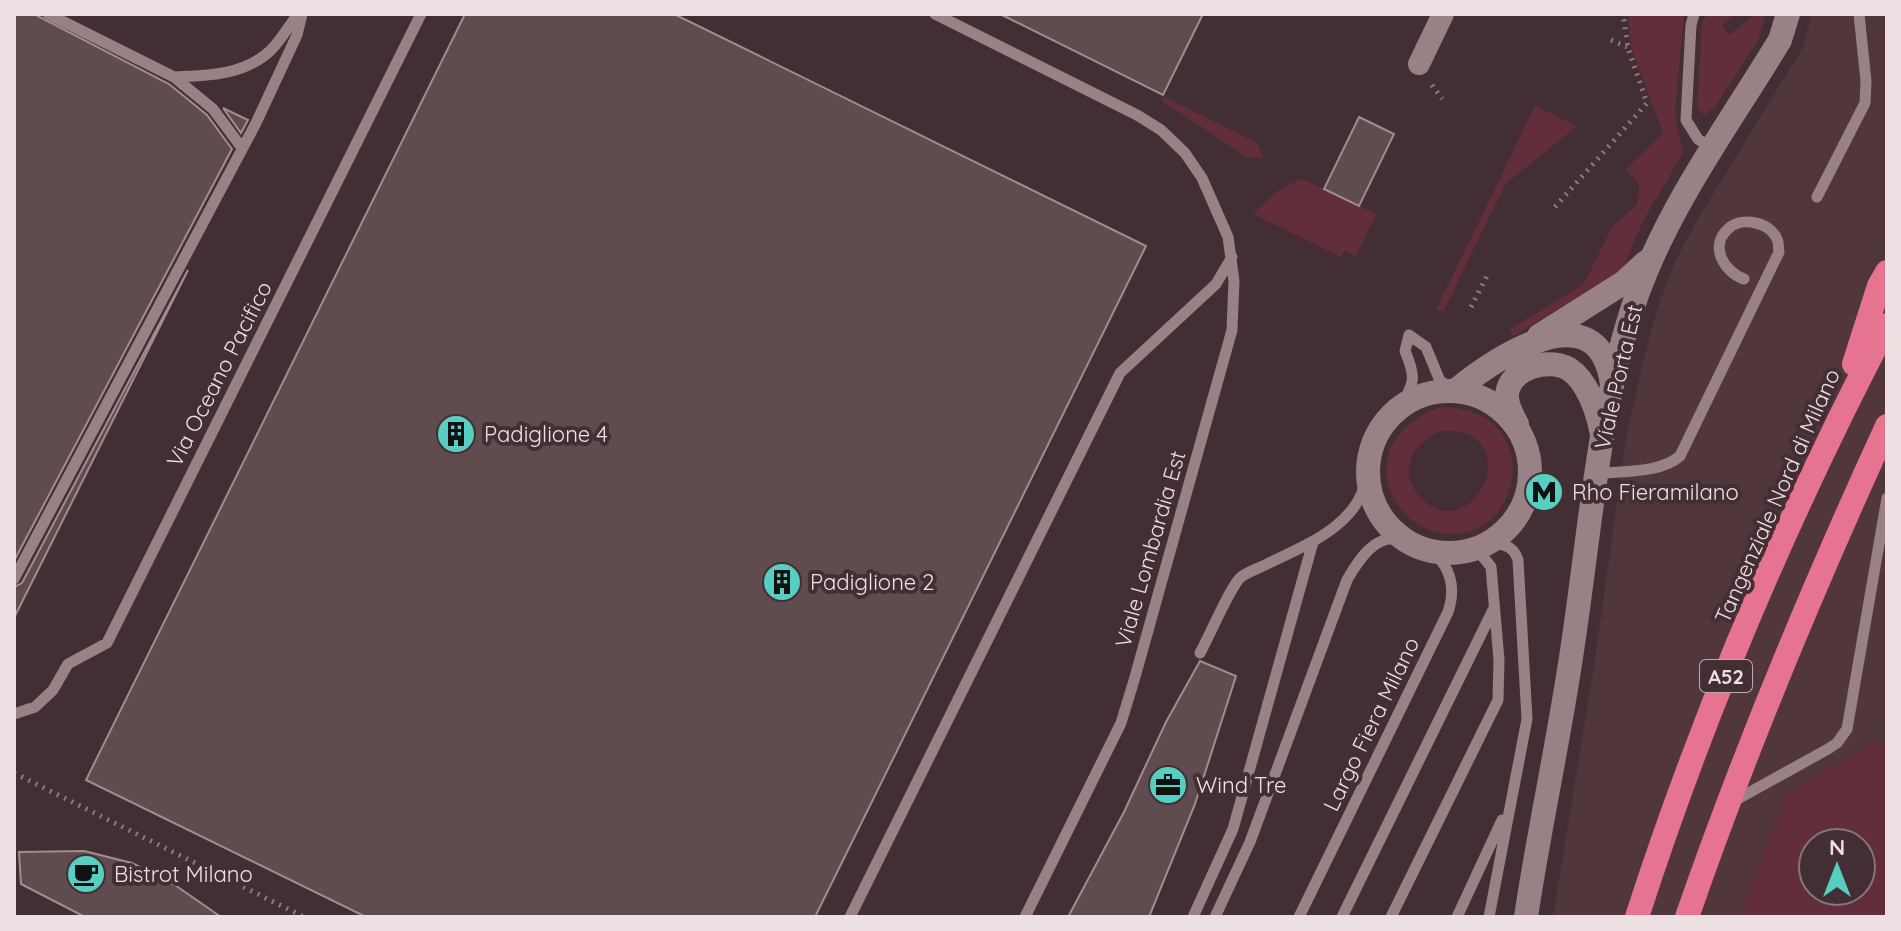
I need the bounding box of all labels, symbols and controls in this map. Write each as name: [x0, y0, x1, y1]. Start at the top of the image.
street label: Via Oceano Pacifico: [160, 276, 278, 472]
street label: Viale Porta Est: [1588, 302, 1648, 452]
street label: Tangenziale Nord di Milano: [1708, 365, 1846, 627]
building icon: Padiglione 4: [435, 413, 477, 455]
place label: Padiglione 4: [484, 420, 608, 448]
street label: Viale Lombardia Est: [1109, 447, 1191, 651]
metro station icon: Rho Fieramilano: [1523, 471, 1565, 513]
place label: Rho Fieramilano: [1572, 478, 1739, 506]
building icon: Padiglione 2: [761, 561, 803, 603]
place label: Padiglione 2: [810, 568, 935, 596]
street label: Largo Fiera Milano: [1317, 632, 1425, 816]
road number: A52: [1700, 660, 1752, 692]
office icon: Wind Tre: [1147, 764, 1189, 806]
place label: Wind Tre: [1196, 771, 1286, 799]
north arrow: [1797, 827, 1877, 907]
text: N: [1829, 833, 1845, 861]
cafe icon: Bistrot Milano: [65, 853, 107, 895]
place label: Bistrot Milano: [114, 860, 253, 888]

